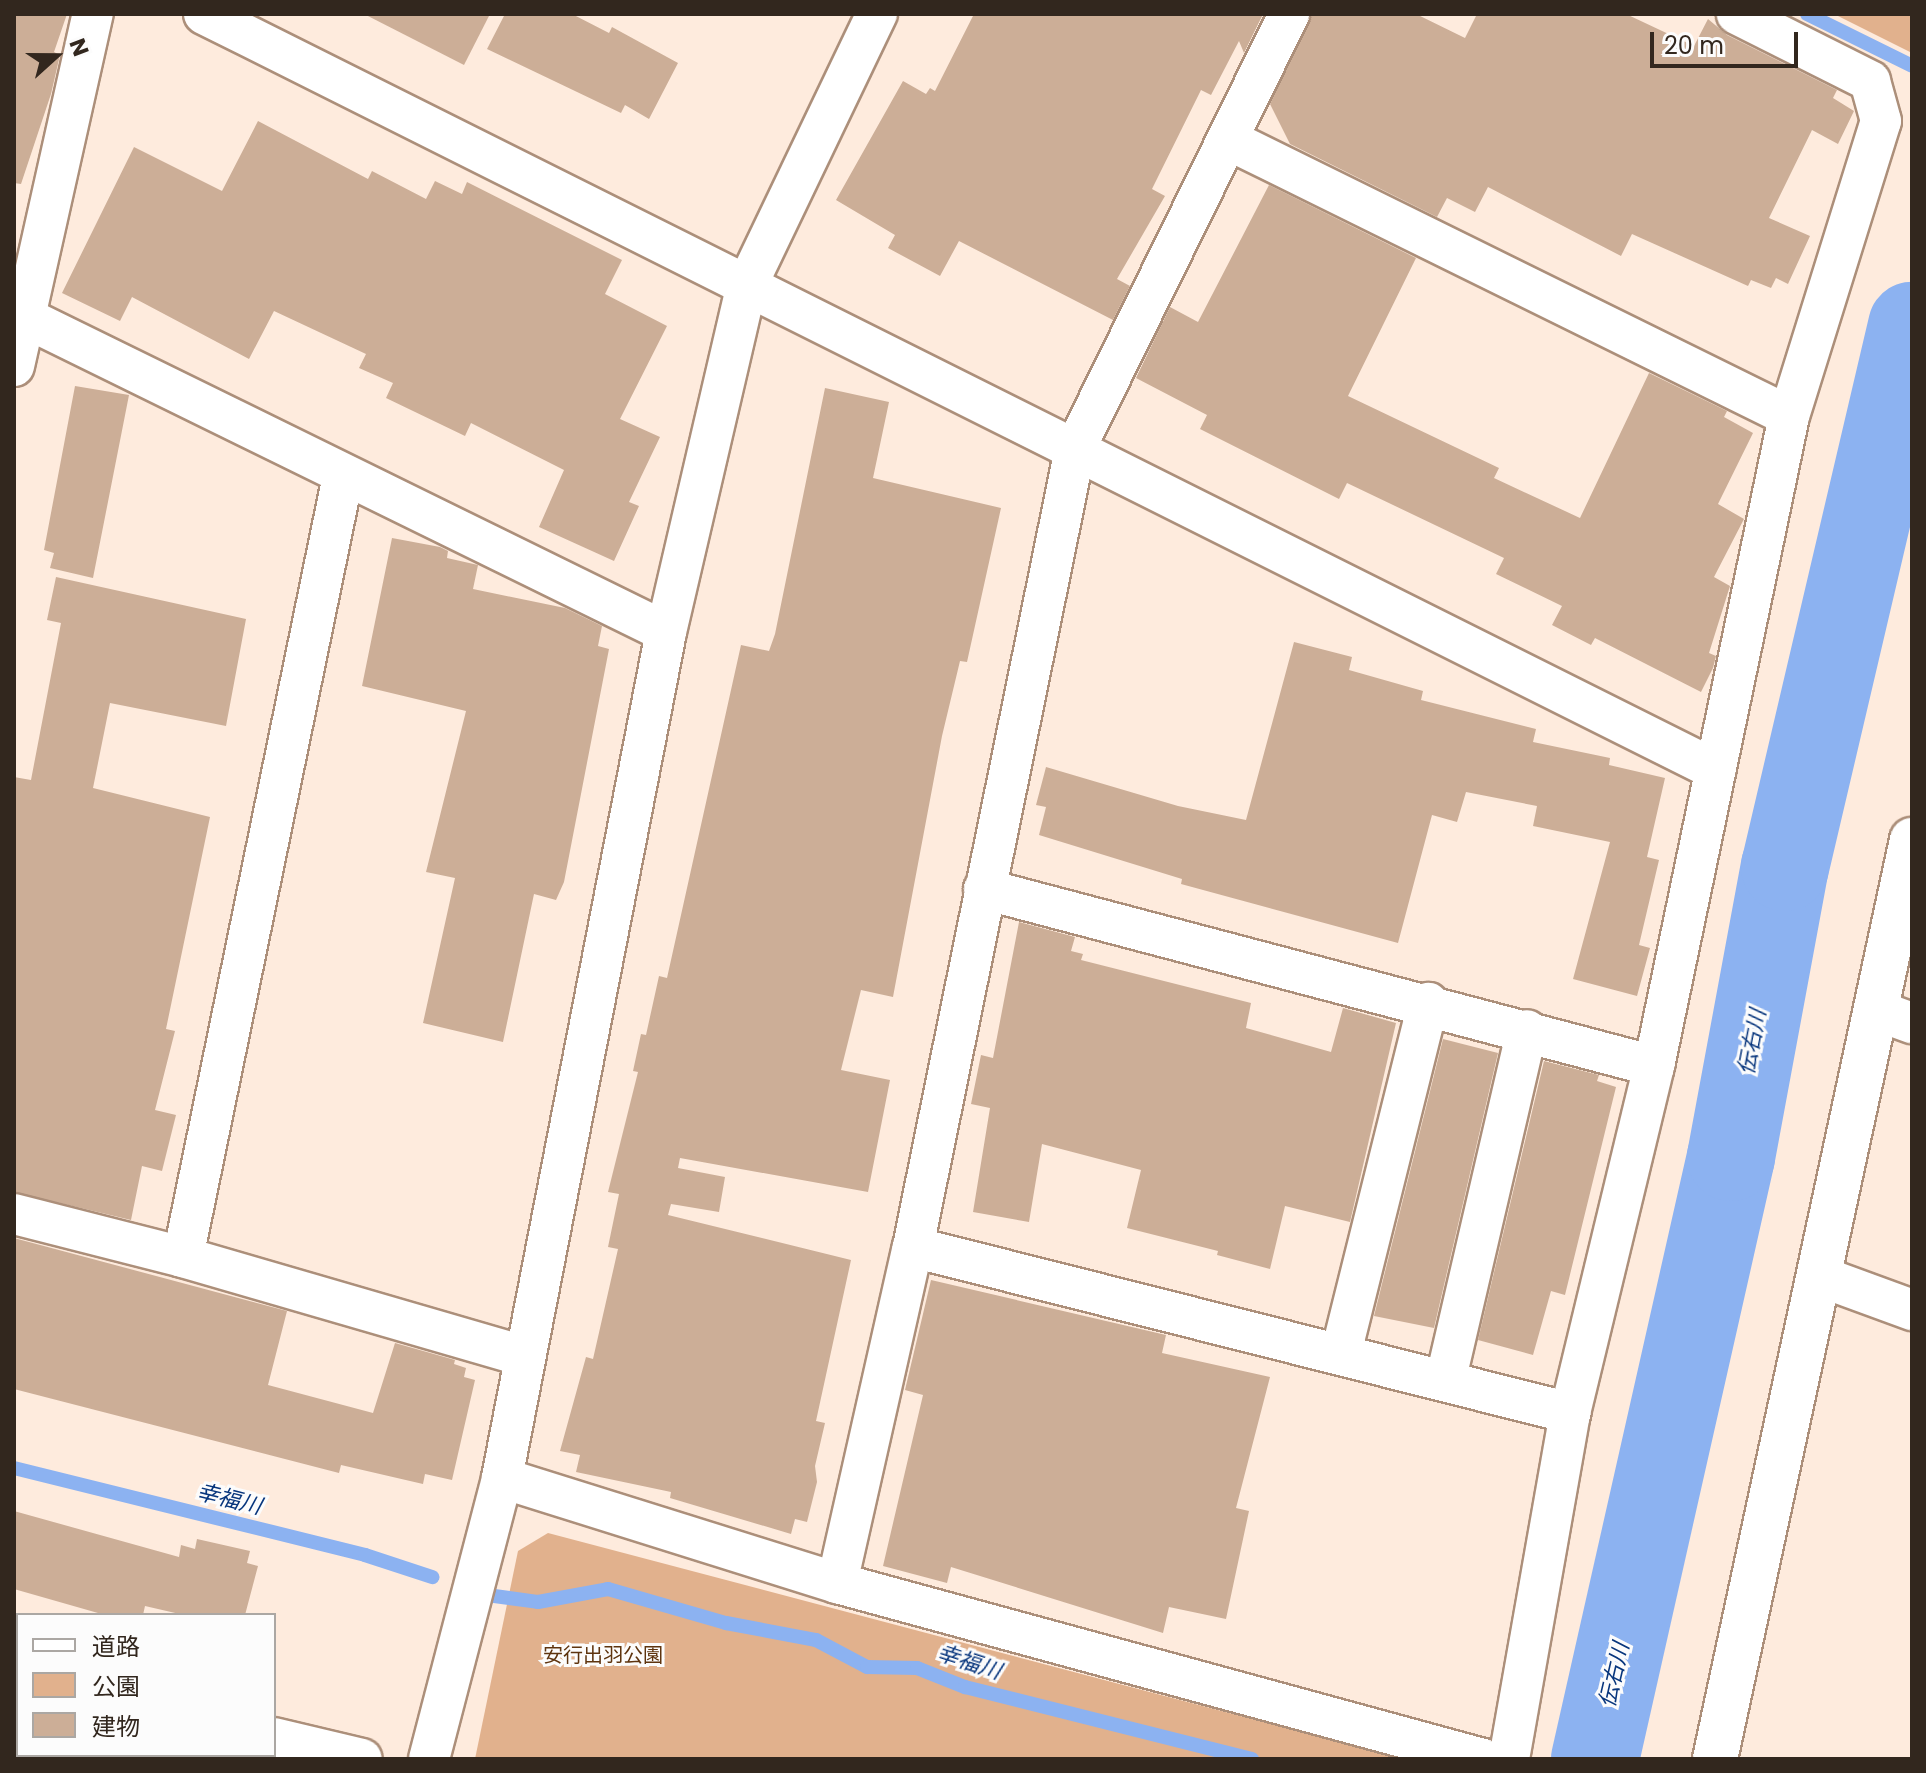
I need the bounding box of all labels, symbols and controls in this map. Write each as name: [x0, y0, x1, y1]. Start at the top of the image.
north arrow: [16, 16, 96, 96]
scale bar: [1654, 16, 1802, 66]
text: 20 m: [1664, 29, 1724, 62]
text: N: [61, 34, 96, 60]
water label: 伝右川: [1733, 1007, 1771, 1077]
water label: 幸福川: [194, 1478, 264, 1520]
legend: [16, 1613, 276, 1757]
text: 道路: [92, 1630, 140, 1663]
water label: 幸福川: [934, 1639, 1004, 1685]
water label: 伝右川: [1594, 1640, 1634, 1710]
park label: 安行出羽公園: [543, 1643, 663, 1667]
text: 公園: [92, 1670, 140, 1703]
text: 建物: [92, 1710, 140, 1743]

